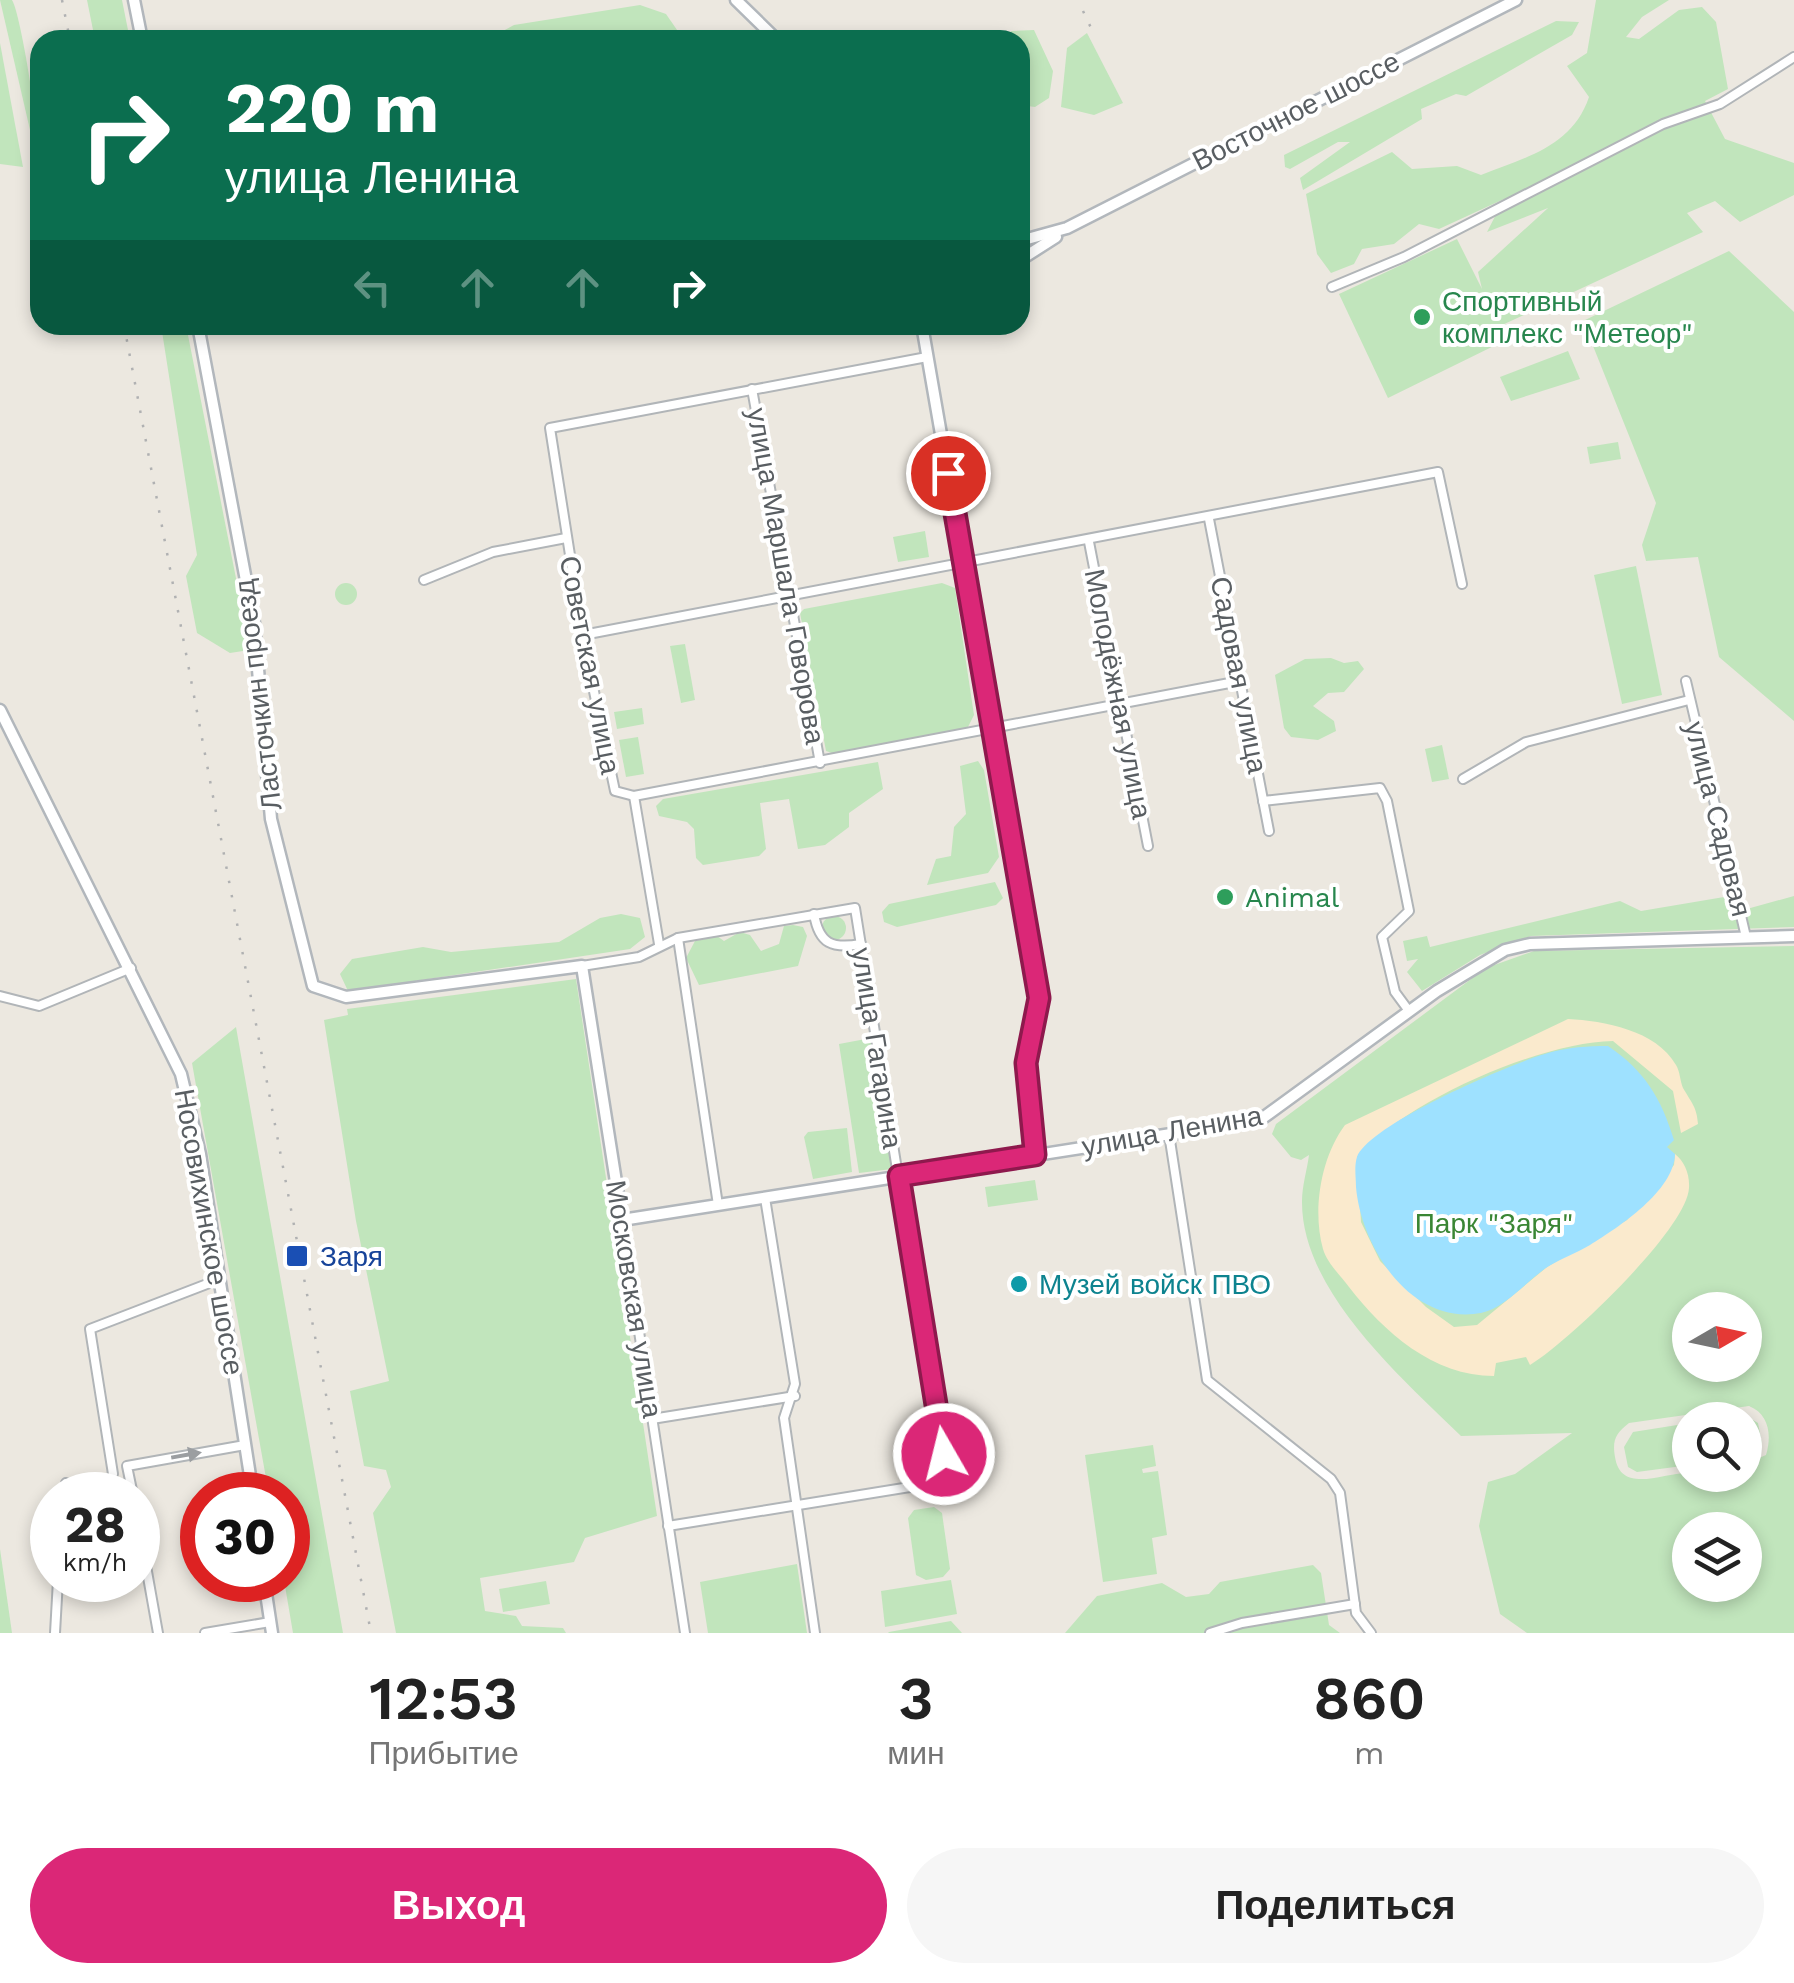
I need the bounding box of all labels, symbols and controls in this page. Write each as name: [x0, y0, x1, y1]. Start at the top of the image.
street label: Восточное шоссе: [1187, 45, 1405, 177]
text: 220 m: [225, 67, 439, 149]
icon: right: [60, 70, 190, 200]
text: улица Ленина: [225, 151, 518, 204]
icon: left: [345, 260, 400, 315]
icon: ahead: [450, 260, 505, 315]
icon: ahead: [555, 260, 610, 315]
icon: right: [660, 260, 715, 315]
place label: Спортивный комплекс "Метеор": [1442, 285, 1693, 350]
marker: Спортивный комплекс "Метеор": [1411, 306, 1433, 328]
street label: улица Маршала Говорова: [740, 405, 832, 747]
pin: [906, 431, 991, 516]
icon: arrive: [921, 446, 976, 501]
street label: Советская улица: [553, 553, 627, 777]
street label: Молодёжная улица: [1078, 566, 1158, 822]
street label: Садовая улица: [1204, 574, 1274, 777]
street label: Ласточкин проезд: [227, 577, 289, 813]
street label: улица Садовая: [1678, 718, 1758, 920]
place label: Animal: [1245, 881, 1340, 914]
marker: Animal: [1214, 886, 1236, 908]
street label: улица Гагарина: [845, 945, 909, 1151]
street label: Носовихинское шоссе: [168, 1086, 250, 1378]
street label: улица Ленина: [1079, 1099, 1265, 1163]
street label: Московская улица: [599, 1178, 669, 1421]
park label: Парк "Заря": [1415, 1207, 1573, 1240]
place label: Заря: [320, 1240, 383, 1273]
marker: Заря: [284, 1243, 310, 1269]
place label: Музей войск ПВО: [1039, 1268, 1271, 1301]
marker: Музей войск ПВО: [1008, 1273, 1030, 1295]
north arrow: [1672, 1292, 1762, 1382]
map controls: [1672, 1292, 1762, 1602]
position arrow: [892, 1402, 996, 1506]
button: search: [1672, 1402, 1762, 1492]
one-way arrow: [171, 1447, 203, 1462]
speed limit sign: 30: [180, 1472, 310, 1602]
text: 28: [64, 1495, 126, 1554]
button: layers: [1672, 1512, 1762, 1602]
text: km/h: [63, 1548, 127, 1577]
text: 12:53: [369, 1663, 518, 1734]
text: 3: [898, 1663, 934, 1734]
text: 860: [1313, 1663, 1426, 1734]
text: Прибытие: [368, 1734, 519, 1772]
text: мин: [887, 1734, 945, 1772]
text: m: [1354, 1734, 1385, 1772]
button: Выход: [30, 1848, 887, 1963]
button: Поделиться: [907, 1848, 1764, 1963]

